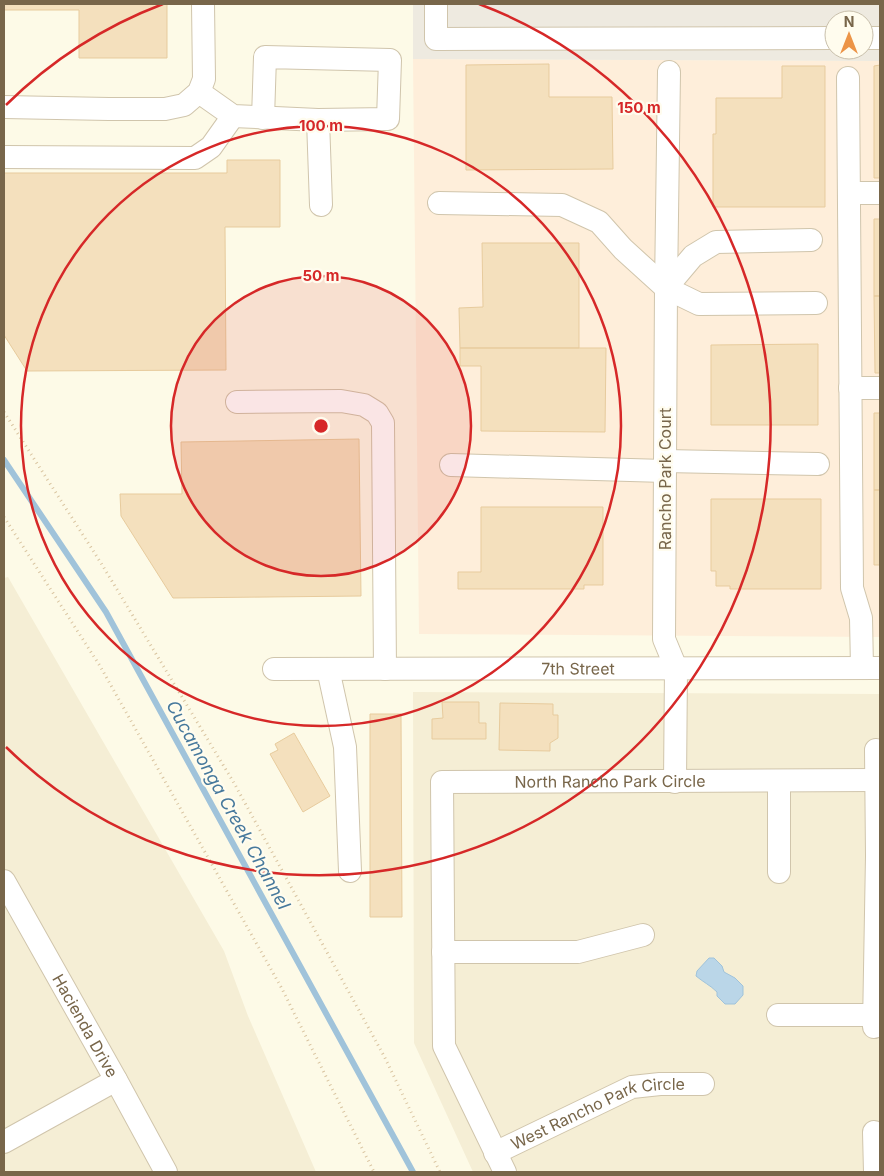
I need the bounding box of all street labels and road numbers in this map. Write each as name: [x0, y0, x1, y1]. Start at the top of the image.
street label: Rancho Park Court: [655, 408, 675, 550]
street label: 7th Street: [541, 658, 615, 679]
street label: North Rancho Park Circle: [514, 771, 706, 792]
street label: Hacienda Drive: [48, 970, 122, 1081]
street label: West Rancho Park Circle: [508, 1074, 685, 1154]

